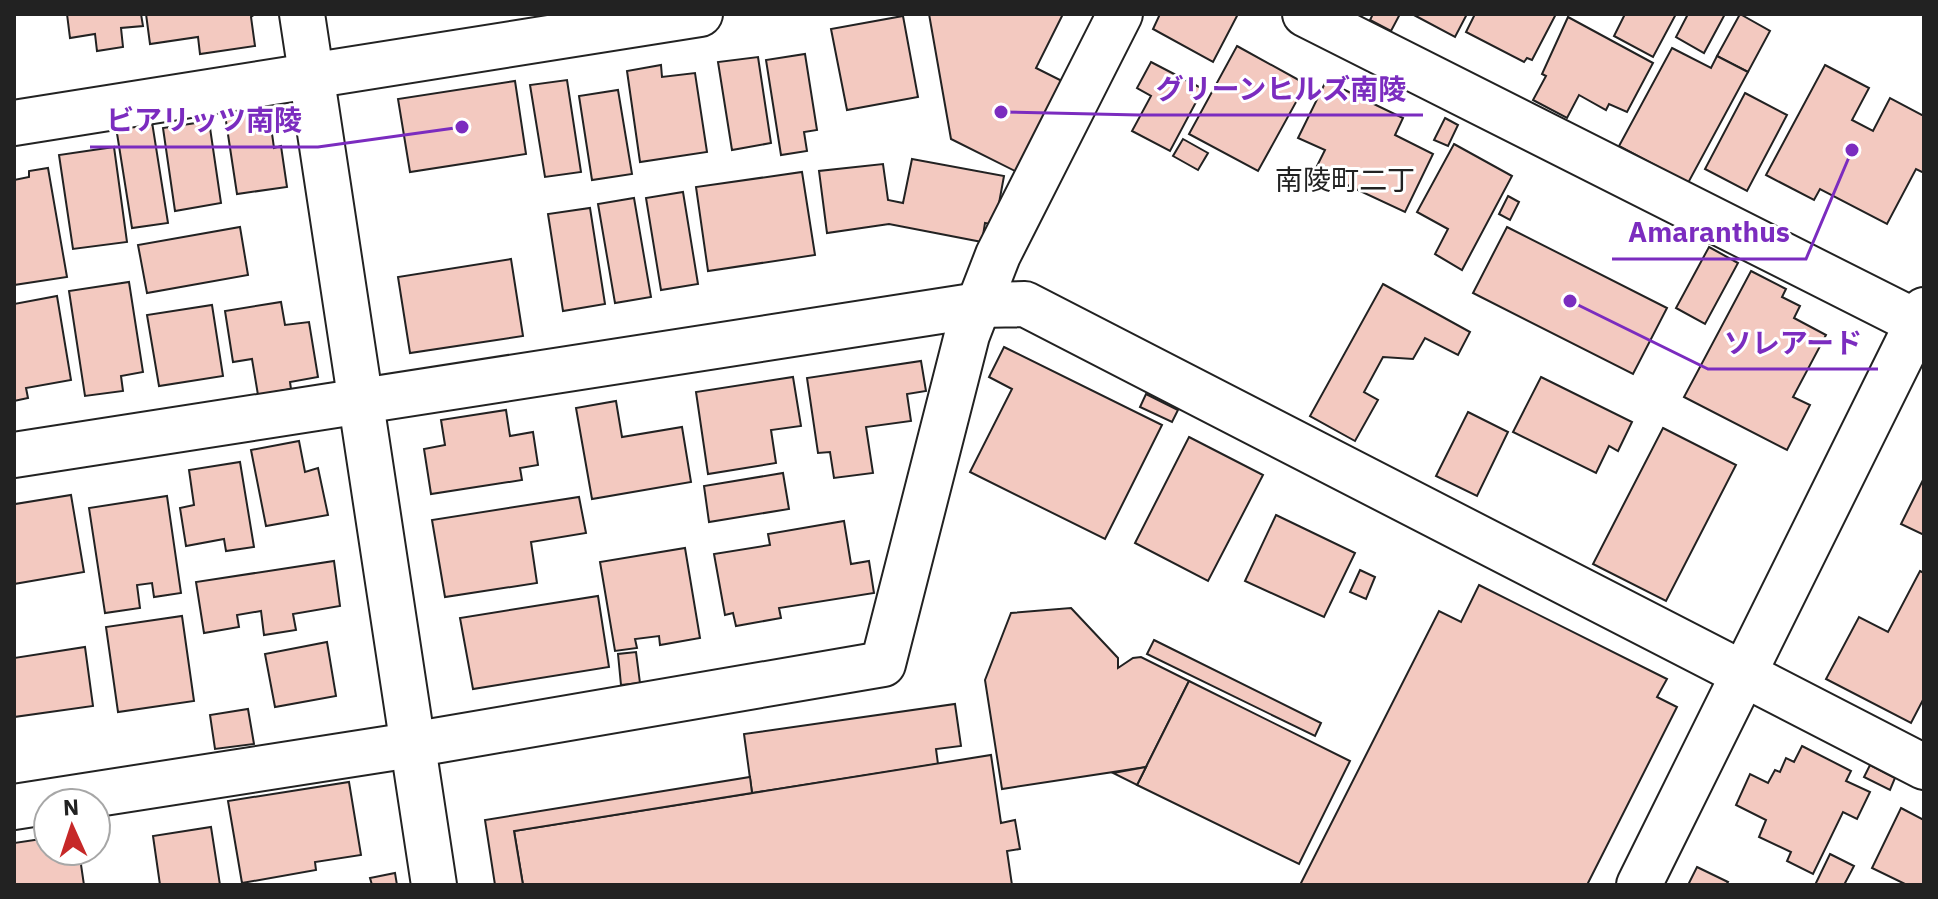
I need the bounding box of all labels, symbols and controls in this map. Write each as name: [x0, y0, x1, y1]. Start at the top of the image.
callout: グリーンヒルズ南陵: [1139, 63, 1423, 115]
text: グリーンヒルズ南陵: [1156, 70, 1406, 107]
callout: ビアリッツ南陵: [90, 95, 318, 147]
text: ビアリッツ南陵: [106, 101, 302, 138]
district label: 南陵町二丁: [1275, 161, 1415, 198]
callout: Amaranthus: [1612, 207, 1806, 259]
text: Amaranthus: [1628, 213, 1790, 250]
callout: ソレアード: [1708, 317, 1878, 369]
text: ソレアード: [1724, 324, 1862, 361]
north arrow: [32, 787, 112, 867]
text: N: [62, 792, 80, 821]

